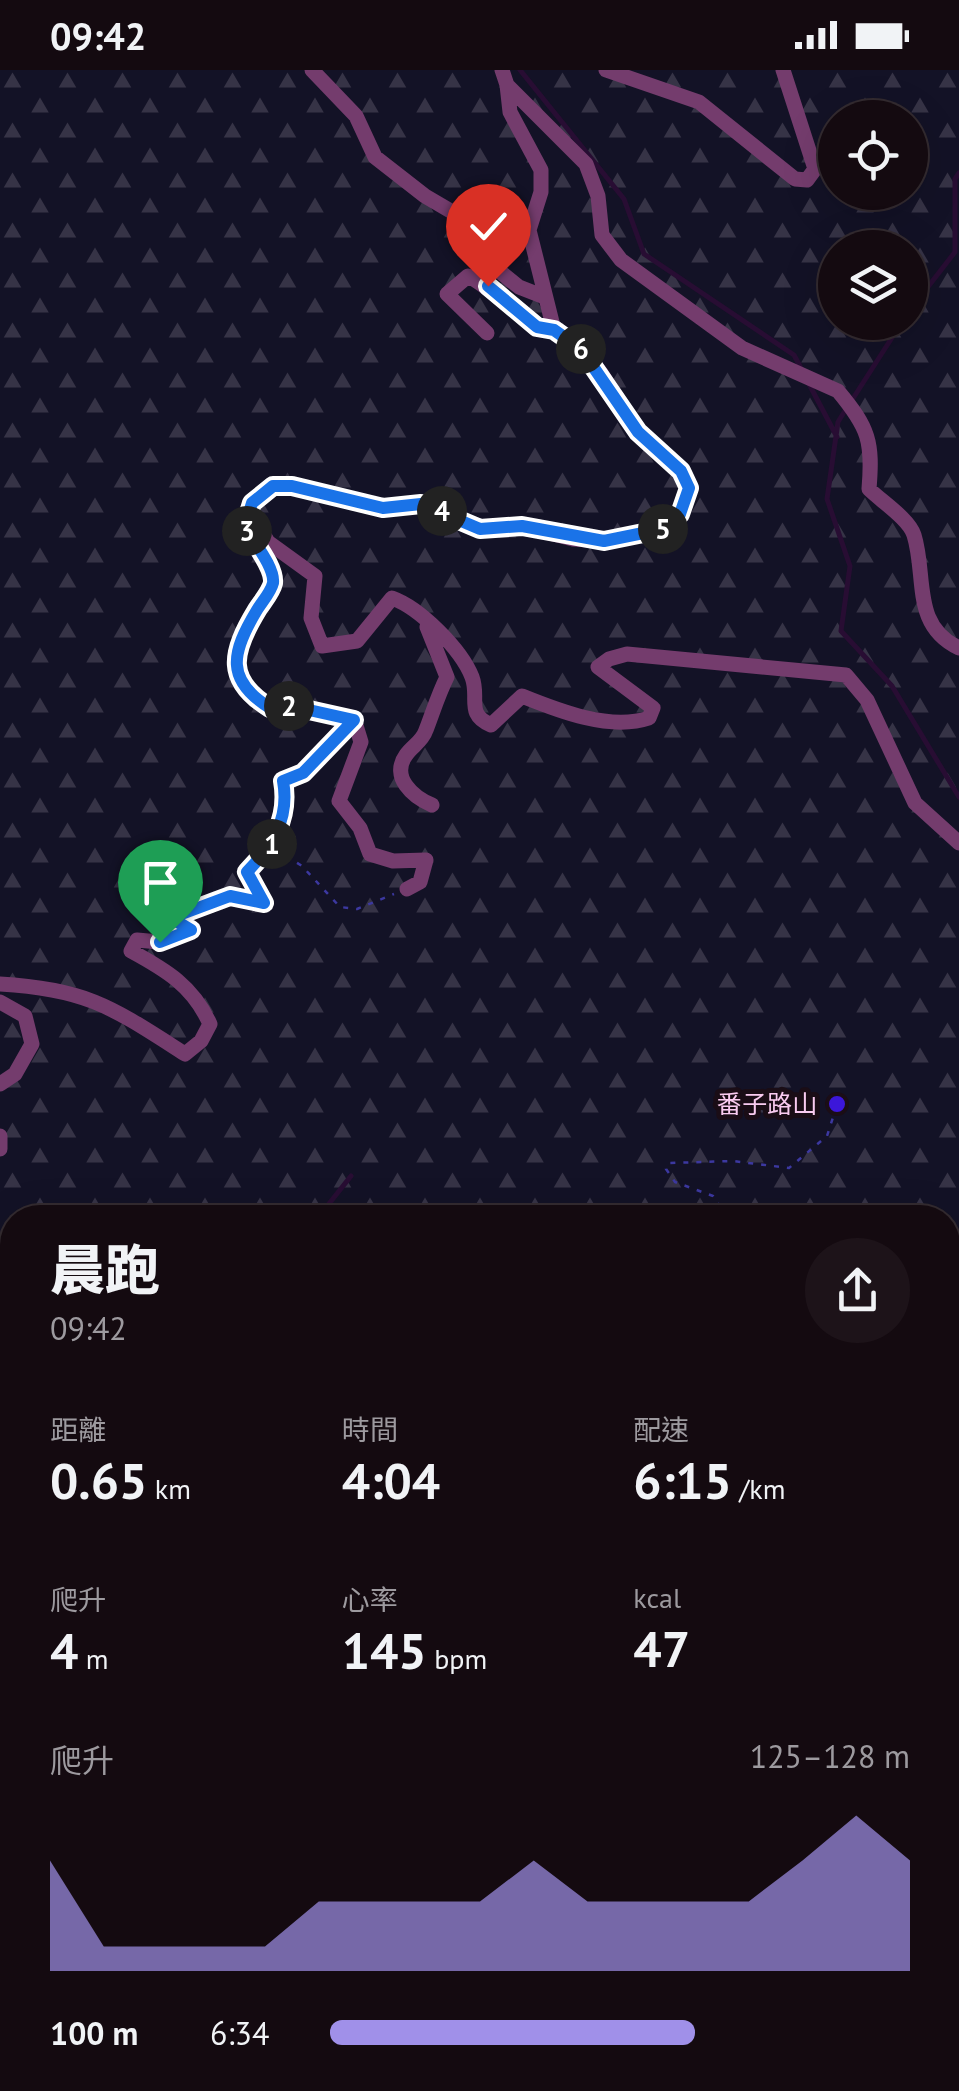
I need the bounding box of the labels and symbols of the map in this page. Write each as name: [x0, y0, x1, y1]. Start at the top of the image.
pin: [446, 184, 531, 287]
pin: 6: [556, 324, 606, 374]
pin: 4: [417, 486, 467, 536]
pin: 5: [638, 504, 688, 554]
pin: 3: [222, 506, 272, 556]
pin: 2: [264, 681, 314, 731]
pin: 1: [247, 819, 297, 869]
pin: [118, 840, 203, 943]
place label: 番子路山: [717, 1088, 817, 1120]
marker: 番子路山: [826, 1093, 848, 1115]

